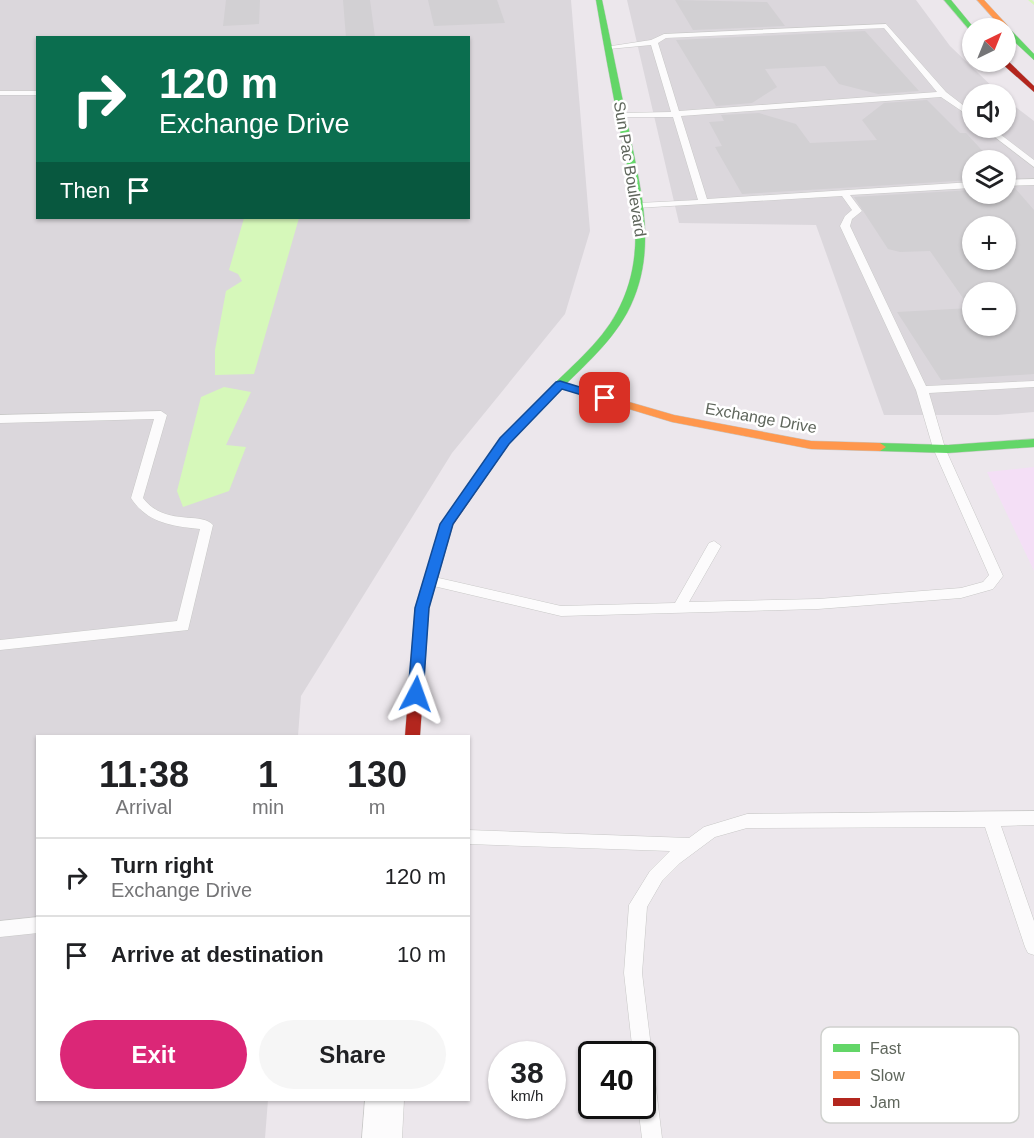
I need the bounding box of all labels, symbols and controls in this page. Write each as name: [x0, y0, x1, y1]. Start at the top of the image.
north arrow: [962, 18, 1016, 72]
map controls: [962, 18, 1016, 336]
icon: right: [60, 60, 138, 138]
text: 120 m: [159, 60, 278, 107]
button: sound: [962, 84, 1016, 138]
street label: Sun Pac Boulevard: [611, 100, 649, 238]
text: Exchange Drive: [159, 109, 350, 139]
button: layers: [962, 150, 1016, 204]
icon: arrive: [122, 174, 155, 207]
text: Then: [60, 178, 110, 203]
button: +: [962, 216, 1016, 270]
button: −: [962, 282, 1016, 336]
pin: [579, 372, 630, 423]
icon: arrive: [588, 381, 621, 414]
street label: Exchange Drive: [704, 400, 818, 436]
position arrow: [384, 662, 448, 726]
text: 11:38: [99, 754, 189, 795]
text: 1: [258, 754, 278, 795]
text: 130: [347, 754, 407, 795]
text: Arrival: [116, 796, 172, 818]
text: min: [252, 796, 284, 818]
text: m: [369, 796, 385, 818]
text: Turn right: [111, 853, 213, 878]
icon: right: [60, 861, 93, 894]
text: 120 m: [385, 864, 446, 889]
text: Exchange Drive: [111, 879, 252, 901]
icon: arrive: [60, 939, 93, 972]
text: Arrive at destination: [111, 942, 324, 967]
text: 10 m: [397, 942, 446, 967]
button: Exit: [60, 1020, 247, 1089]
button: Share: [259, 1020, 446, 1089]
legend: [821, 1027, 1019, 1123]
text: Fast: [870, 1040, 902, 1057]
speed limit sign: 40: [578, 1041, 656, 1119]
text: 38: [510, 1056, 544, 1089]
text: Slow: [870, 1067, 905, 1084]
text: km/h: [511, 1087, 543, 1104]
text: Jam: [870, 1094, 900, 1111]

